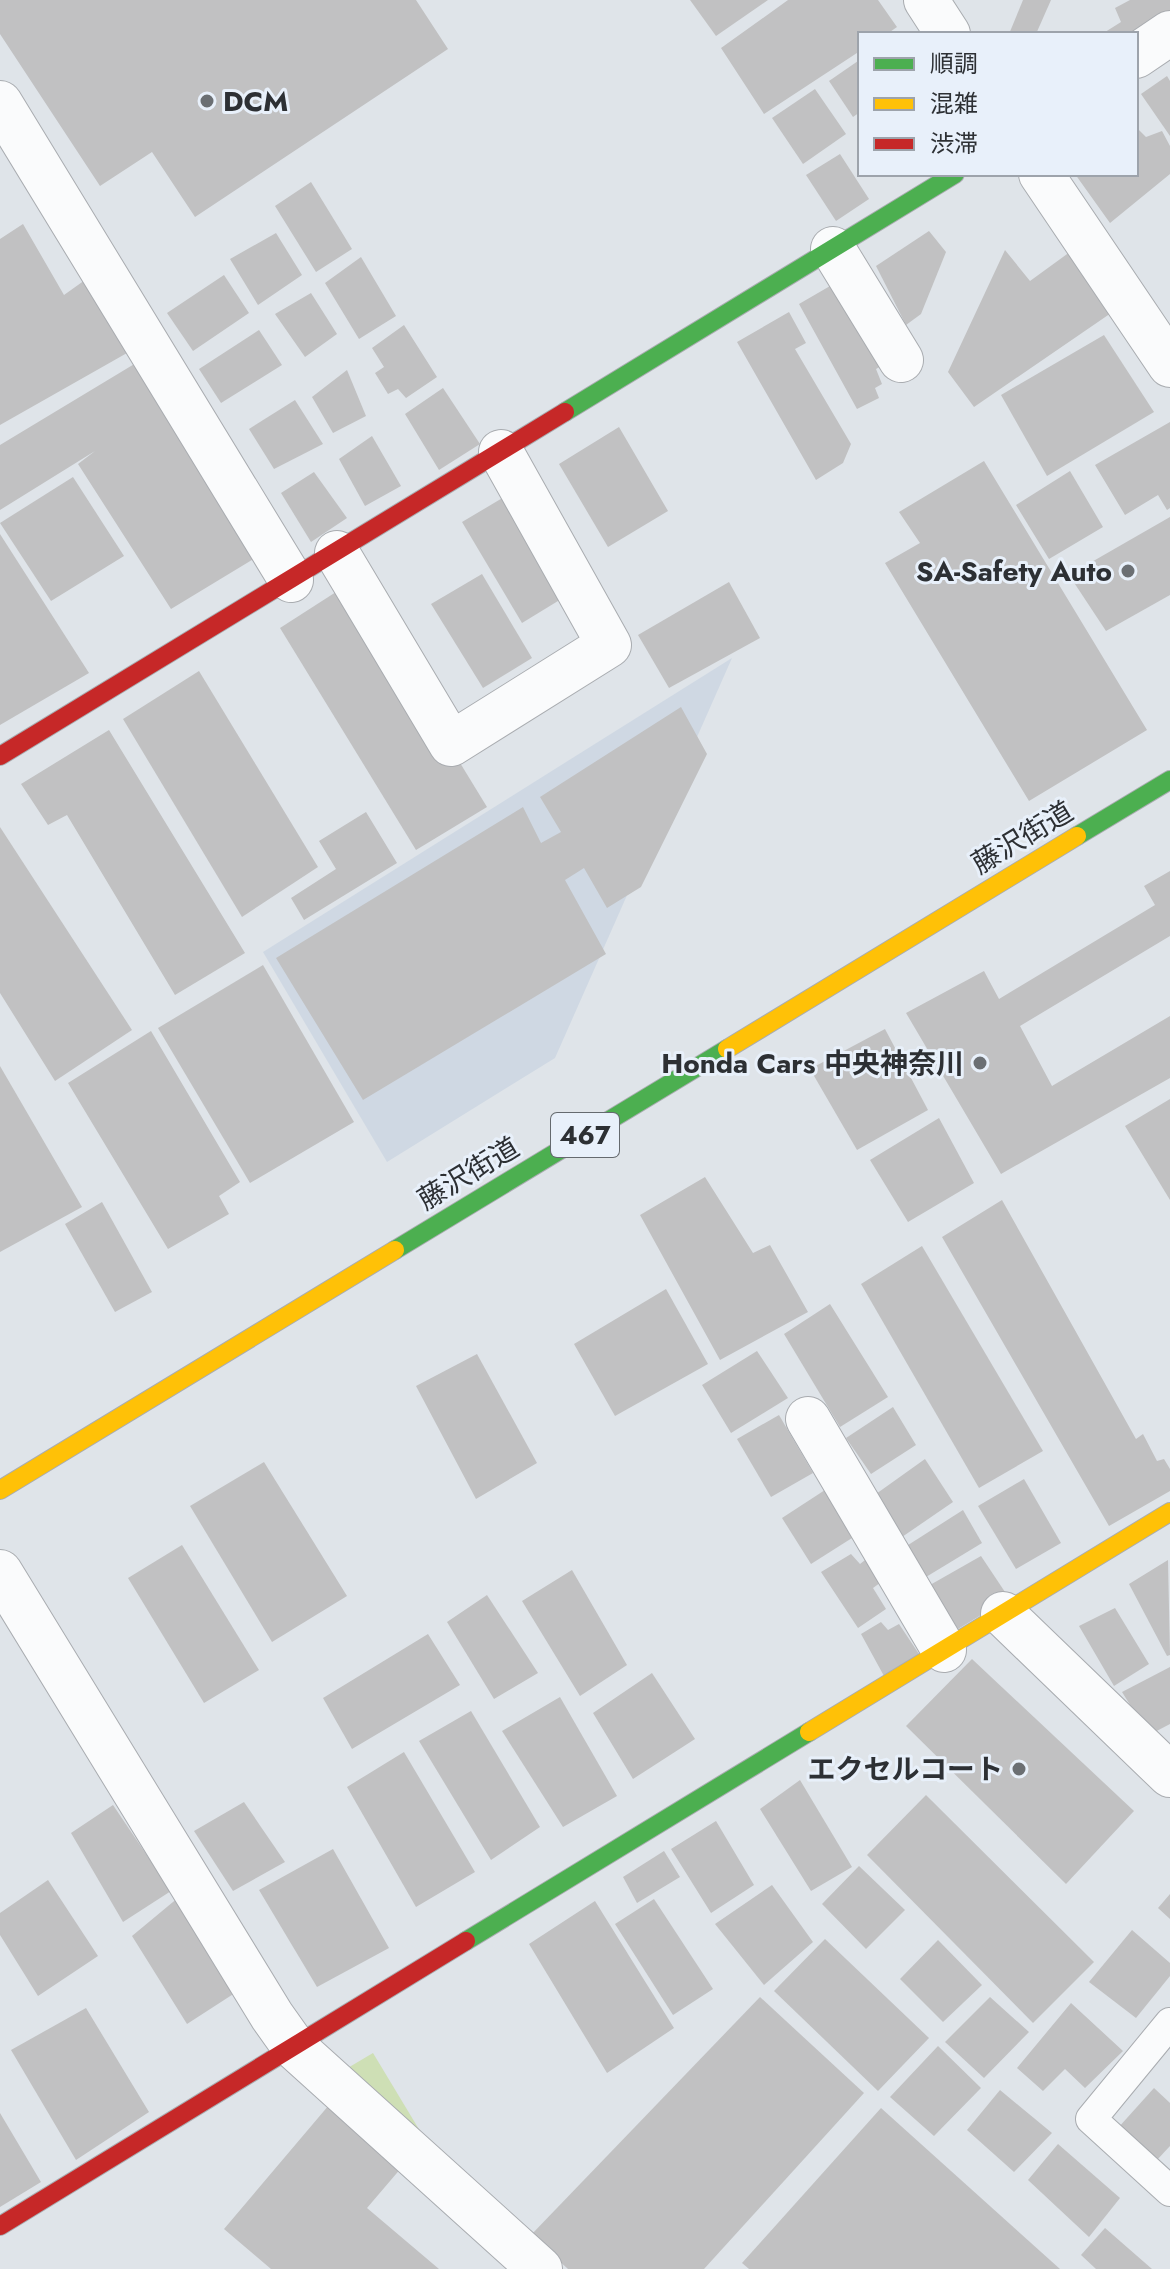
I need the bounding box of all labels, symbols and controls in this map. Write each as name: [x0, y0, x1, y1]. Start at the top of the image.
legend: [858, 32, 1138, 176]
text: 順調: [930, 46, 978, 81]
place label: DCM: [223, 81, 288, 122]
text: 混雑: [930, 86, 978, 121]
marker: DCM: [198, 92, 216, 110]
text: 渋滞: [930, 126, 978, 161]
place label: SA-Safety Auto: [916, 551, 1112, 592]
marker: SA-Safety Auto: [1119, 562, 1137, 580]
street label: 藤沢街道: [964, 791, 1081, 884]
place label: Honda Cars 中央神奈川: [661, 1043, 964, 1084]
marker: Honda Cars 中央神奈川: [971, 1054, 989, 1072]
road number: 467: [551, 1113, 619, 1157]
street label: 藤沢街道: [410, 1127, 527, 1220]
place label: エクセルコート: [808, 1749, 1003, 1790]
marker: エクセルコート: [1010, 1760, 1028, 1778]

